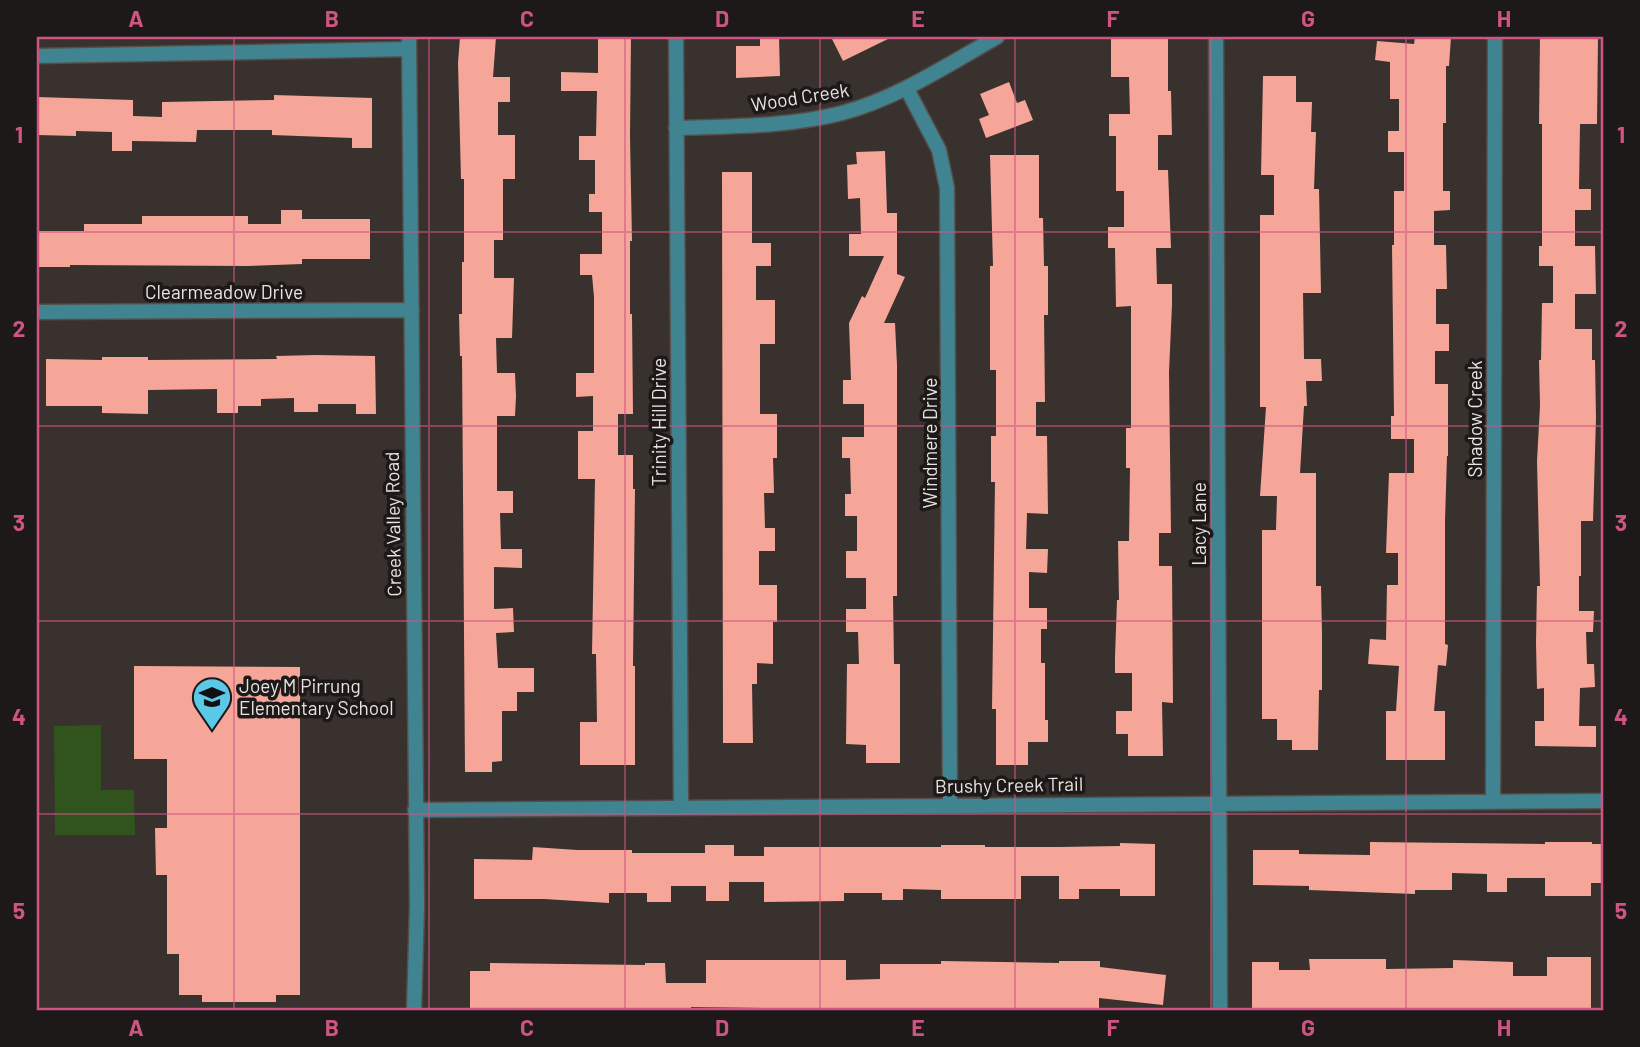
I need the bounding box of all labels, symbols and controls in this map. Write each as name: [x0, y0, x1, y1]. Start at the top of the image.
text: A: [128, 4, 144, 32]
text: B: [325, 4, 339, 32]
text: C: [520, 4, 534, 32]
text: D: [715, 4, 729, 32]
text: E: [911, 4, 925, 32]
text: F: [1107, 4, 1120, 32]
text: G: [1301, 4, 1315, 32]
text: H: [1497, 4, 1511, 32]
street label: Wood Creek: [749, 77, 850, 116]
text: 1: [15, 120, 23, 148]
text: 1: [1617, 120, 1625, 148]
street label: Clearmeadow Drive: [145, 280, 303, 303]
text: 2: [13, 314, 25, 342]
text: 2: [1615, 314, 1627, 342]
street label: Trinity Hill Drive: [647, 358, 670, 486]
street label: Shadow Creek: [1463, 360, 1486, 478]
street label: Windmere Drive: [918, 378, 941, 508]
street label: Creek Valley Road: [380, 451, 405, 597]
street label: Lacy Lane: [1187, 482, 1210, 566]
text: 3: [13, 508, 25, 536]
text: 3: [1615, 508, 1627, 536]
place label: Joey M Pirrung Elementary School: [239, 674, 394, 719]
school or university icon: Joey M Pirrung Elementary School: [191, 676, 233, 731]
text: 4: [12, 702, 26, 730]
text: 4: [1614, 702, 1628, 730]
street label: Brushy Creek Trail: [935, 772, 1083, 797]
text: 5: [13, 896, 25, 924]
text: 5: [1615, 896, 1627, 924]
text: A: [128, 1013, 144, 1041]
text: B: [325, 1013, 339, 1041]
text: C: [520, 1013, 534, 1041]
text: D: [715, 1013, 729, 1041]
text: E: [911, 1013, 925, 1041]
text: F: [1107, 1013, 1120, 1041]
text: G: [1301, 1013, 1315, 1041]
text: H: [1497, 1013, 1511, 1041]

